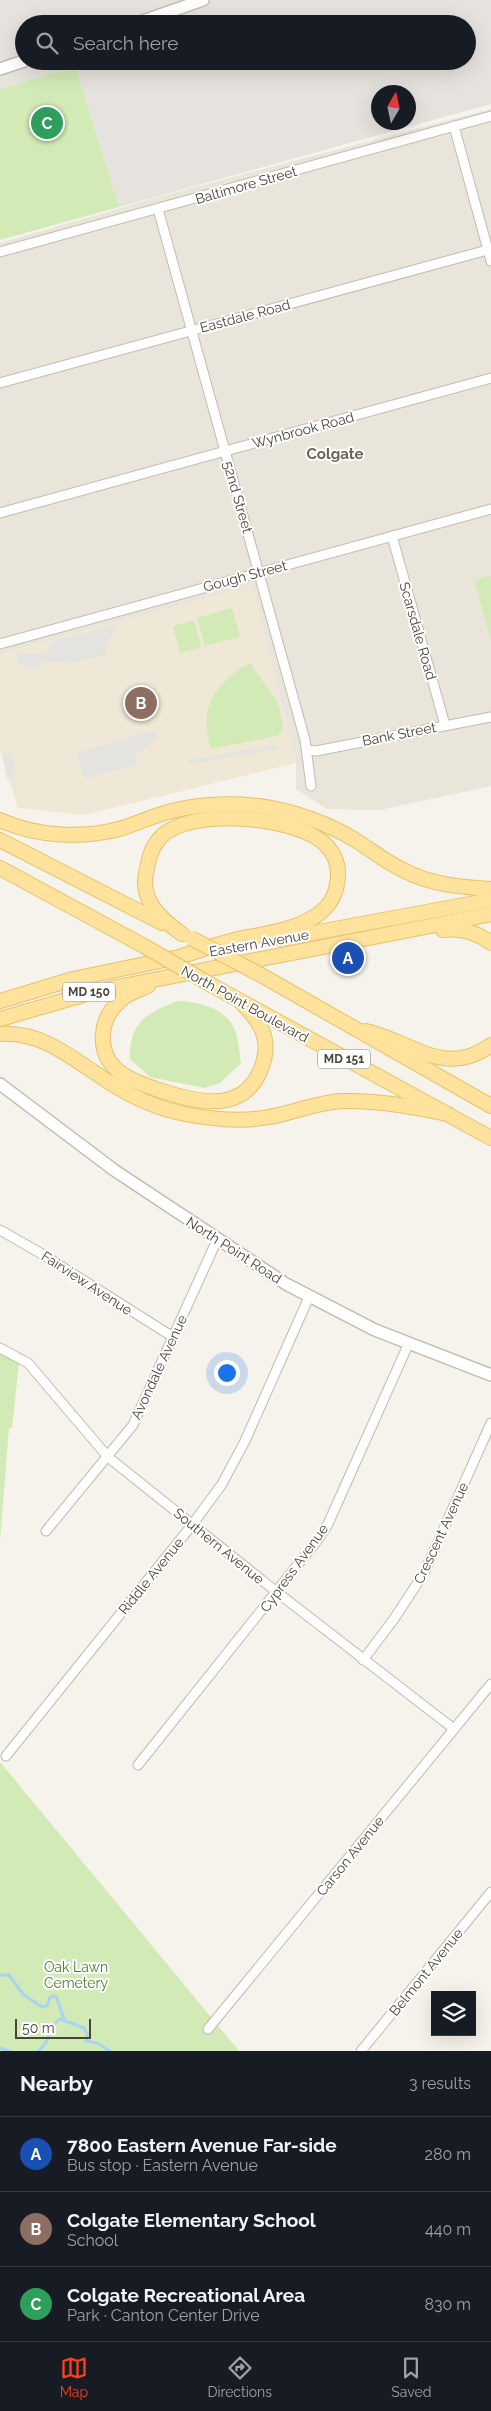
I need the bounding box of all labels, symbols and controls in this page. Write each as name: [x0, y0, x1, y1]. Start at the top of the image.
search box: [15, 15, 476, 70]
icon: search: [33, 29, 61, 57]
text: Search here: [73, 32, 179, 54]
north arrow: [371, 85, 416, 130]
pin: C: [31, 104, 63, 142]
street label: Baltimore Street: [193, 163, 299, 207]
street label: Eastdale Road: [198, 296, 292, 336]
street label: Wynbrook Road: [250, 409, 356, 451]
district label: Colgate: [307, 445, 363, 463]
street label: 52nd Street: [220, 459, 256, 535]
street label: Gough Street: [201, 557, 289, 595]
street label: Scarsdale Road: [396, 580, 440, 682]
pin: B: [125, 684, 157, 722]
street label: Bank Street: [361, 719, 438, 749]
street label: Eastern Avenue: [208, 926, 310, 960]
pin: A: [332, 939, 364, 977]
street label: North Point Boulevard: [179, 962, 311, 1046]
road number: MD 150: [63, 982, 115, 1002]
road number: MD 151: [318, 1050, 370, 1068]
street label: North Point Road: [183, 1213, 285, 1287]
street label: Fairview Avenue: [39, 1248, 135, 1318]
street label: Avondale Avenue: [128, 1312, 190, 1422]
your location: [214, 1360, 240, 1386]
street label: Crescent Avenue: [410, 1480, 472, 1586]
street label: Southern Avenue: [171, 1505, 267, 1587]
street label: Cypress Avenue: [257, 1521, 331, 1615]
street label: Riddle Avenue: [115, 1535, 187, 1617]
street label: Carson Avenue: [313, 1813, 387, 1899]
street label: Belmont Avenue: [386, 1925, 466, 2019]
park label: Oak Lawn Cemetery: [44, 1959, 108, 1991]
map controls: [431, 1991, 476, 2036]
button: layers: [431, 1991, 476, 2036]
scale bar: [15, 2016, 91, 2039]
text: 50 m: [22, 2020, 55, 2036]
text: Nearby: [20, 2071, 93, 2096]
text: 3 results: [409, 2074, 471, 2093]
text: 7800 Eastern Avenue Far-side: [67, 2134, 337, 2156]
text: A: [31, 2145, 41, 2164]
text: 280 m: [425, 2145, 471, 2164]
text: Bus stop · Eastern Avenue: [67, 2156, 258, 2175]
text: Colgate Elementary School: [67, 2209, 316, 2231]
text: B: [31, 2220, 41, 2239]
text: 440 m: [425, 2220, 471, 2239]
text: School: [67, 2231, 118, 2250]
text: Colgate Recreational Area: [67, 2284, 305, 2306]
text: C: [31, 2295, 41, 2314]
text: 830 m: [424, 2295, 471, 2314]
text: Park · Canton Center Drive: [67, 2306, 260, 2325]
tab: Map: [60, 2354, 88, 2400]
tab: Directions: [207, 2354, 272, 2400]
tab: Saved: [391, 2354, 431, 2400]

